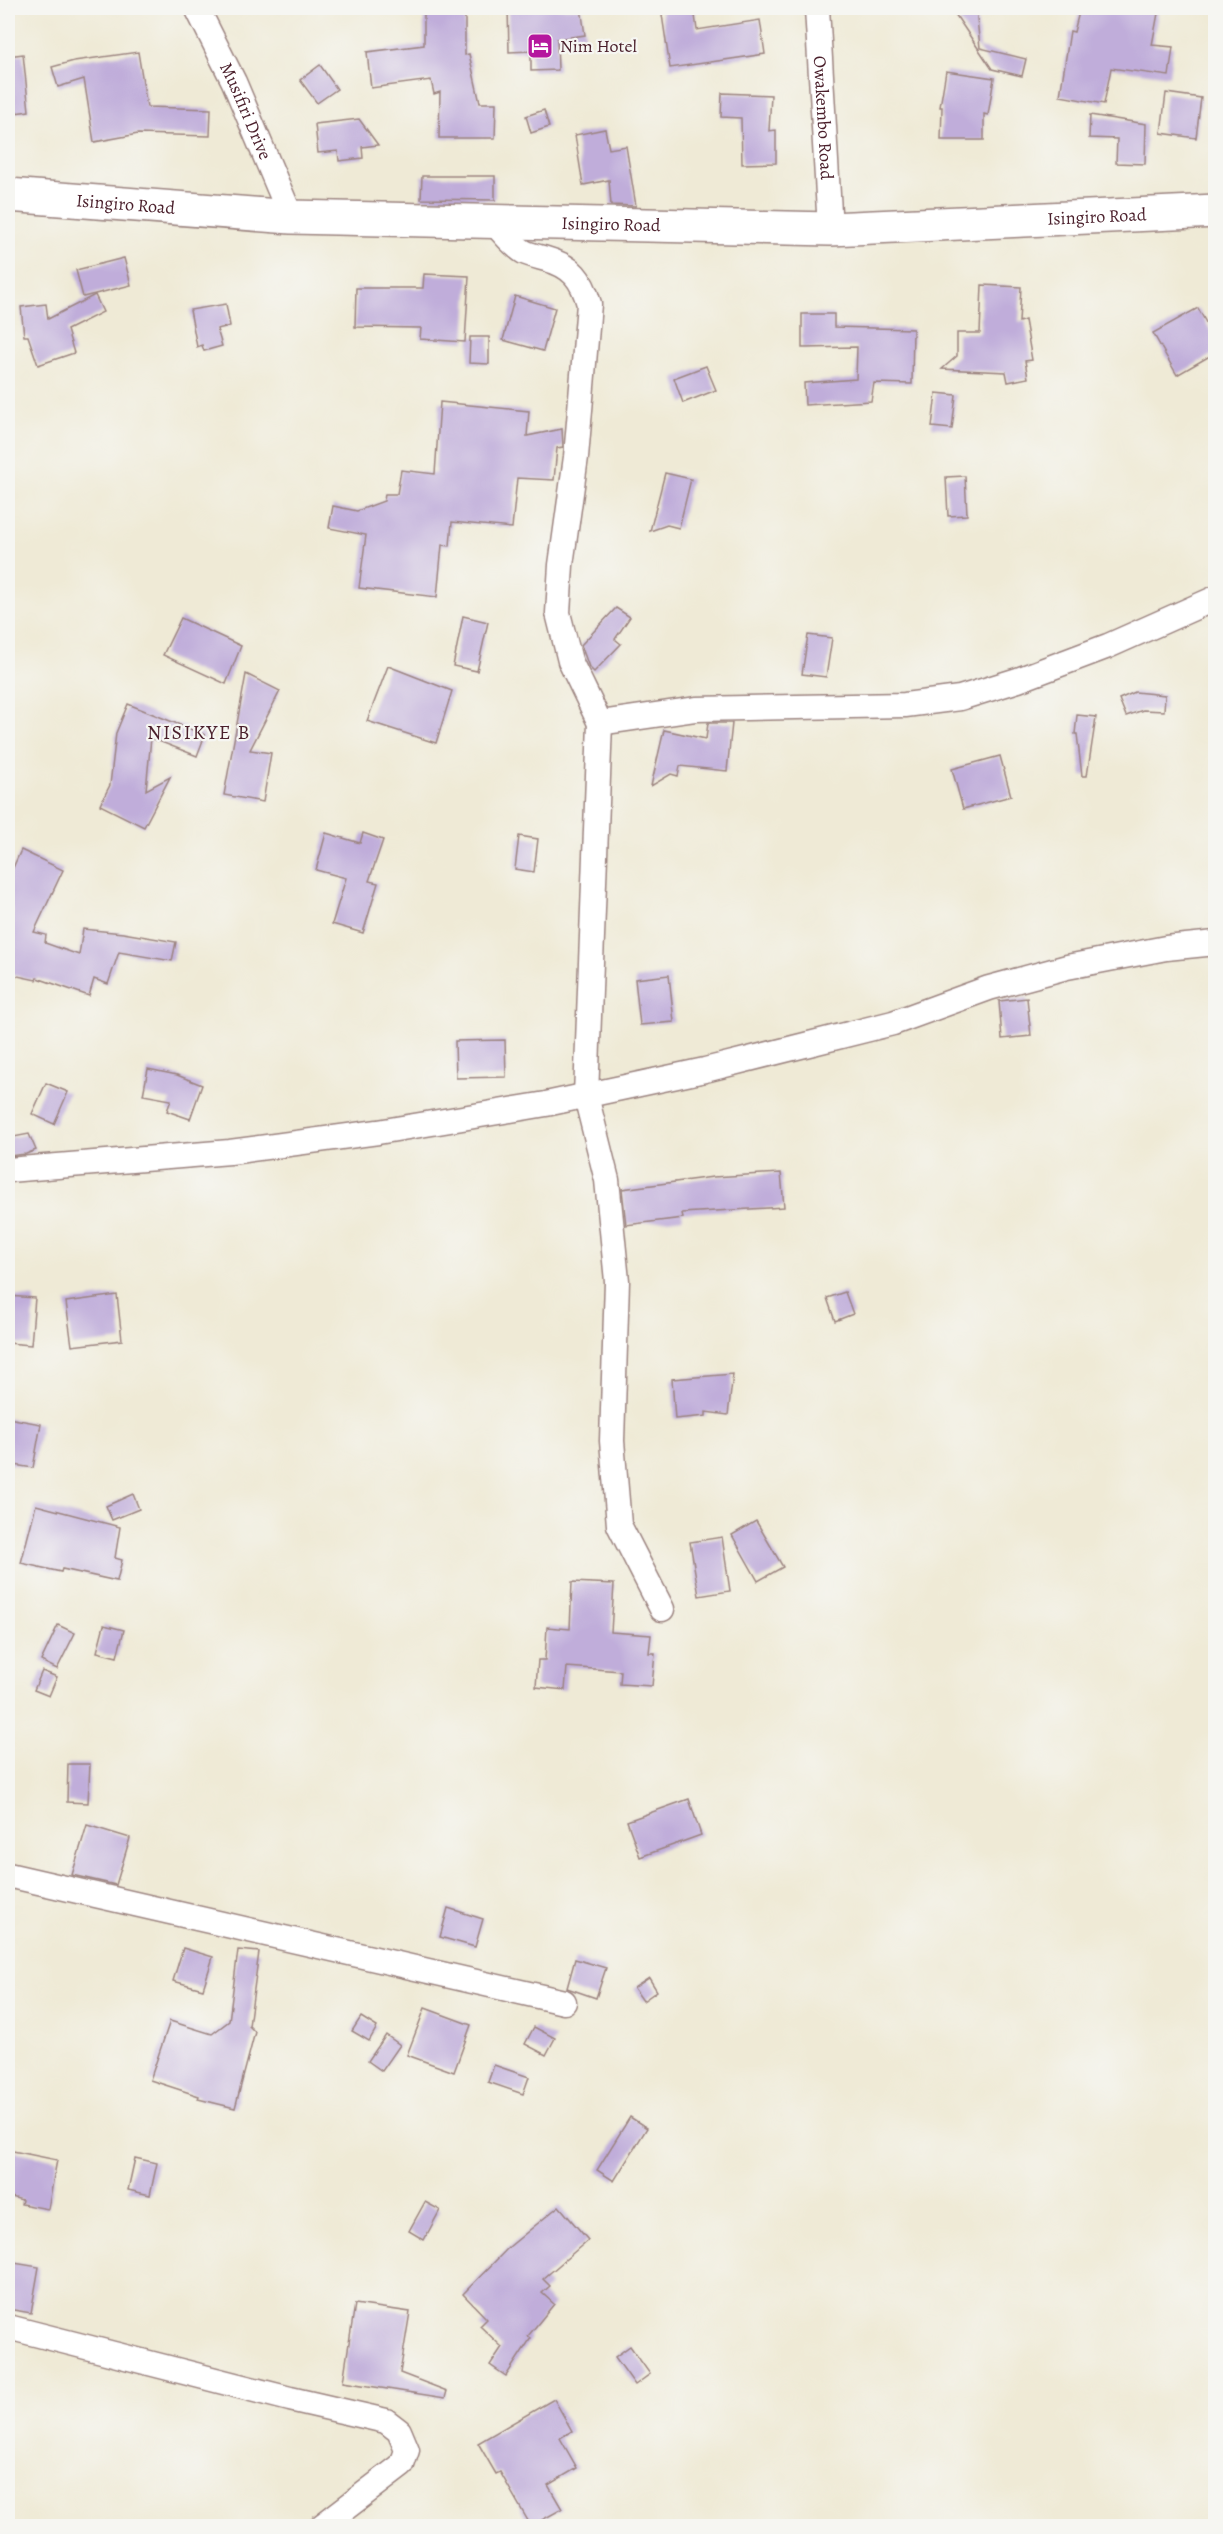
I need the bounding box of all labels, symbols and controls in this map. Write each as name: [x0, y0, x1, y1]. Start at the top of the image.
hotel icon: Nim Hotel: [525, 31, 555, 61]
place label: Nim Hotel: [560, 34, 638, 58]
street label: Owakembo Road: [808, 55, 839, 181]
street label: Musifiri Drive: [214, 58, 277, 163]
street label: Isingiro Road: [75, 188, 176, 220]
street label: Isingiro Road: [1047, 202, 1147, 231]
street label: Isingiro Road: [561, 211, 661, 237]
district label: NISIKYE B: [147, 719, 251, 746]

